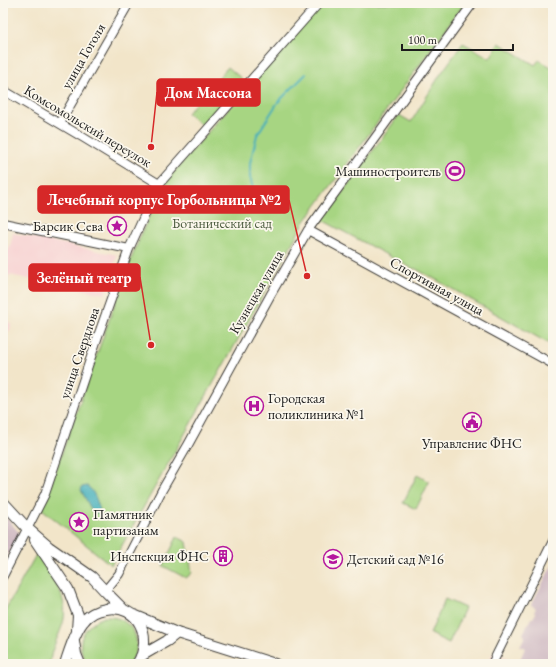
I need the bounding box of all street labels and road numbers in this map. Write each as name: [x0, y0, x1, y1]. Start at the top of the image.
street label: улица Гоголя: [57, 20, 109, 92]
street label: Комсомольский переулок: [21, 81, 155, 171]
street label: Кузнецкая улица: [225, 247, 287, 337]
street label: Спортивная улица: [387, 253, 488, 319]
street label: улица Свердлова: [55, 305, 103, 401]

